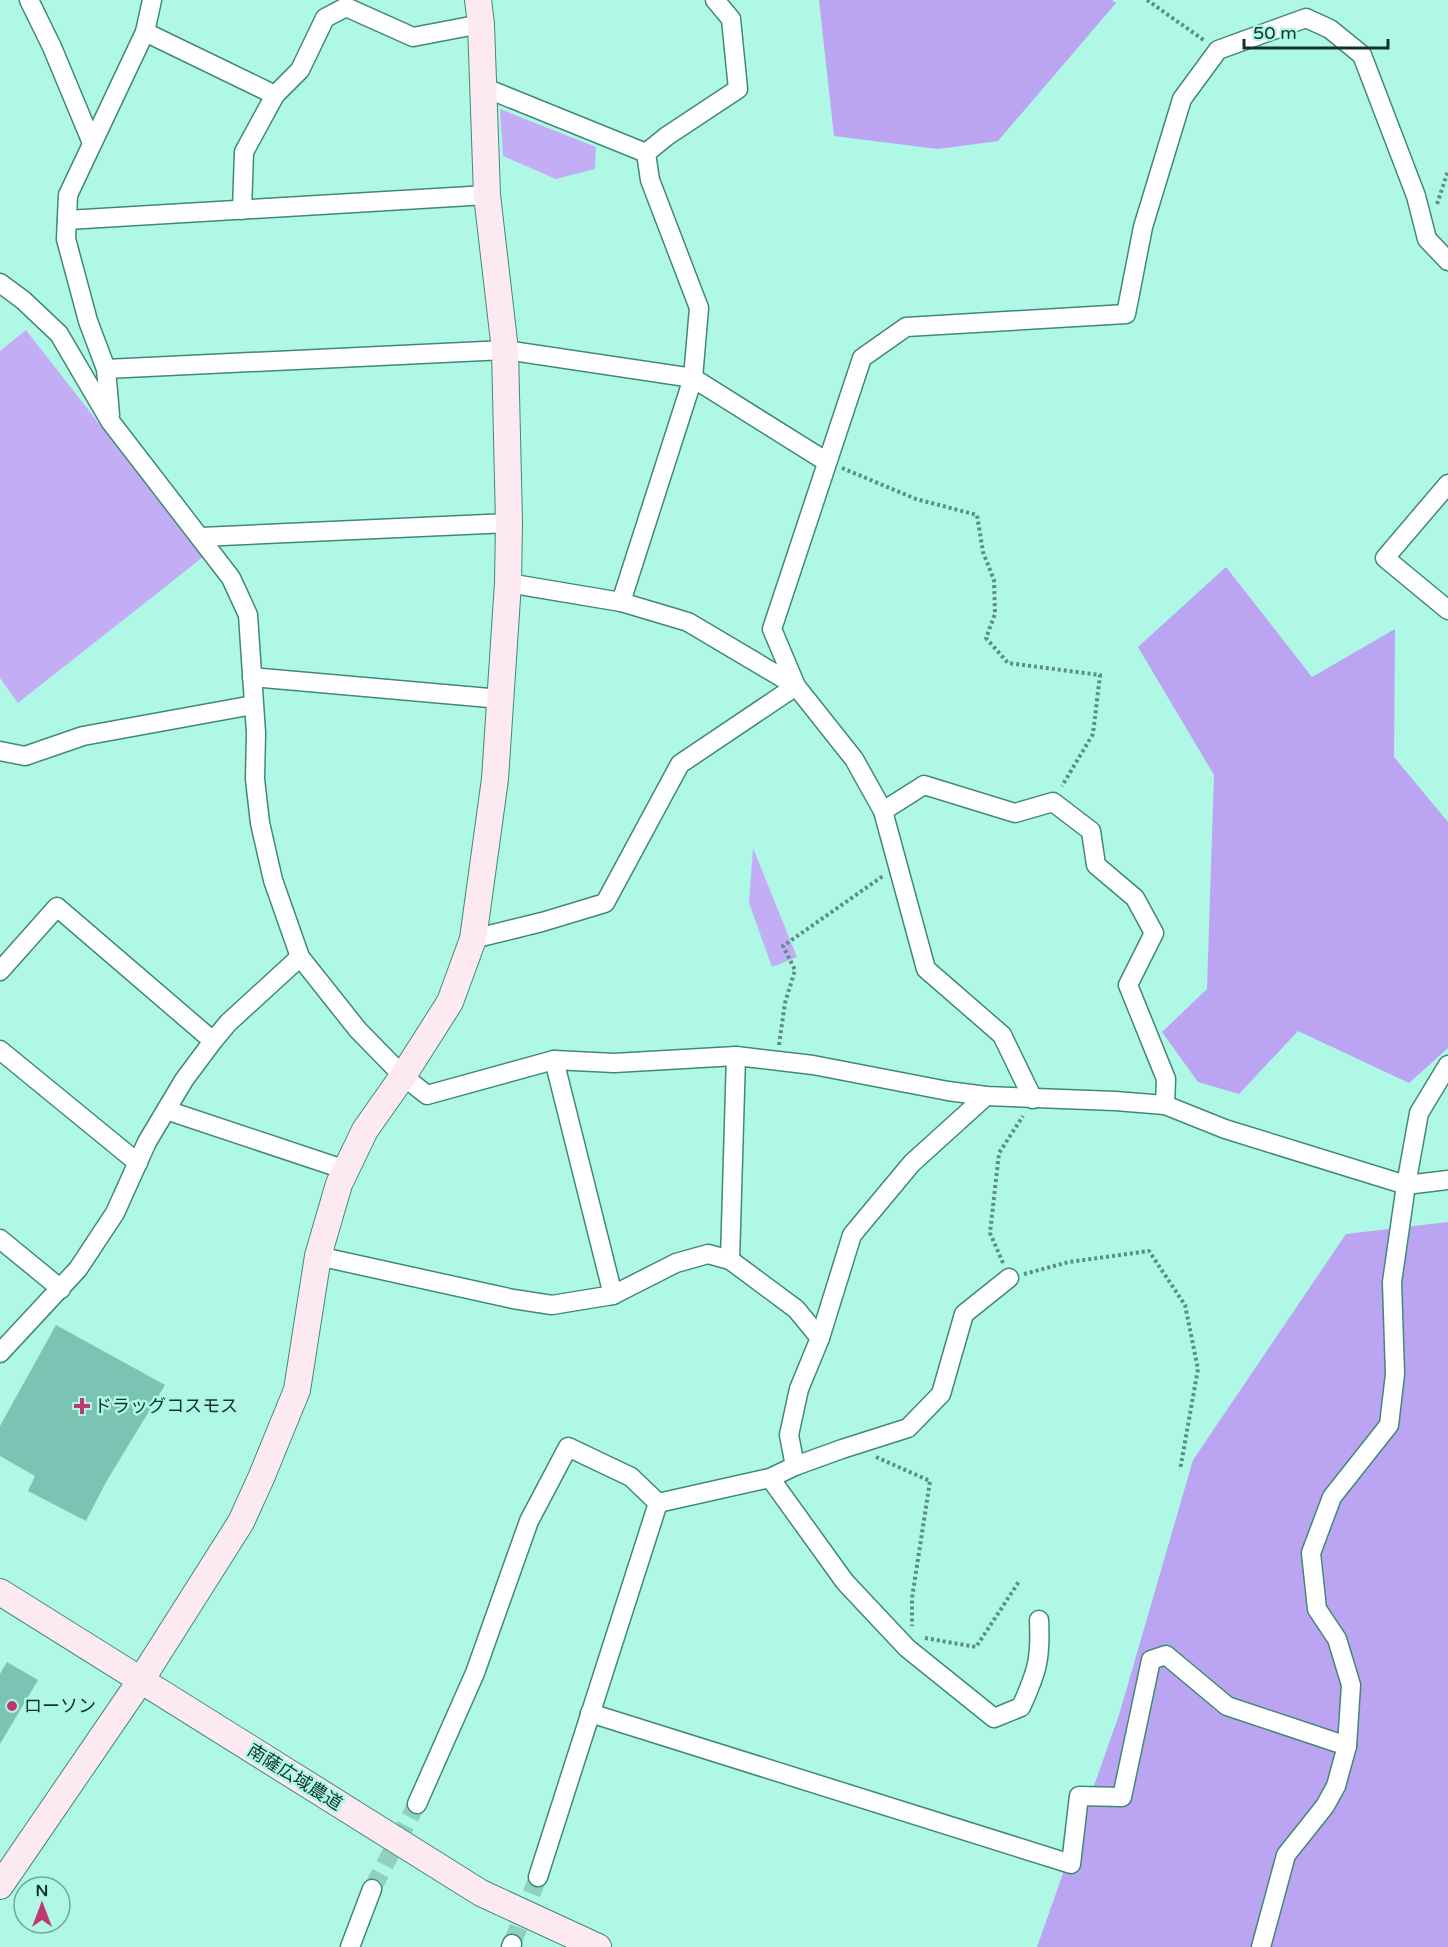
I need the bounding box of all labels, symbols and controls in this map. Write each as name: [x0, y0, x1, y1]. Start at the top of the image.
scale bar: [1244, 12, 1388, 50]
text: 50 m: [1253, 22, 1297, 44]
place label: ドラッグコスモス: [94, 1395, 238, 1417]
marker: ドラッグコスモス: [75, 1399, 89, 1413]
place label: ローソン: [24, 1695, 96, 1717]
marker: ローソン: [5, 1699, 19, 1713]
street label: 南薩広域農道: [243, 1739, 347, 1815]
north arrow: [12, 1875, 72, 1935]
text: N: [36, 1881, 48, 1901]

